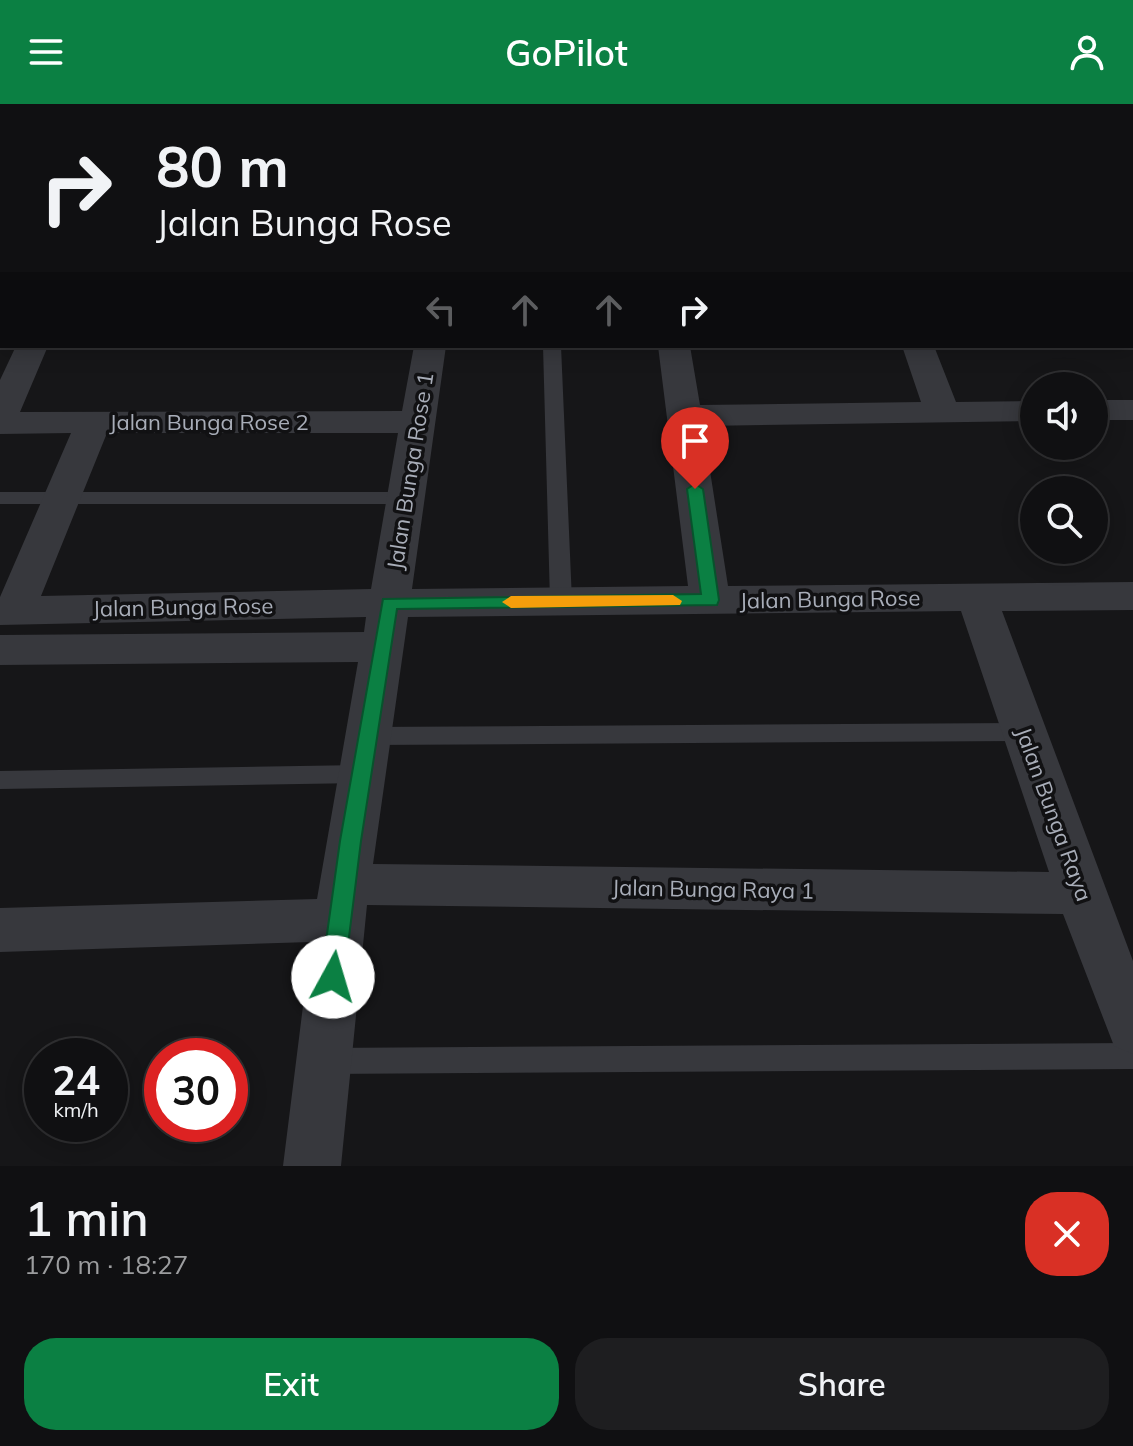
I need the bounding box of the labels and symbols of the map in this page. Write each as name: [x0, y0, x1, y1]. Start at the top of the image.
street label: Jalan Bunga Rose 1: [381, 370, 439, 572]
pin: [661, 407, 729, 489]
street label: Jalan Bunga Rose 2: [109, 408, 309, 436]
street label: Jalan Bunga Rose: [739, 583, 921, 615]
street label: Jalan Bunga Rose: [92, 591, 274, 623]
street label: Jalan Bunga Raya: [1010, 723, 1098, 905]
street label: Jalan Bunga Raya 1: [612, 873, 814, 905]
position arrow: [291, 935, 375, 1019]
speed limit sign: 30: [144, 1038, 248, 1142]

